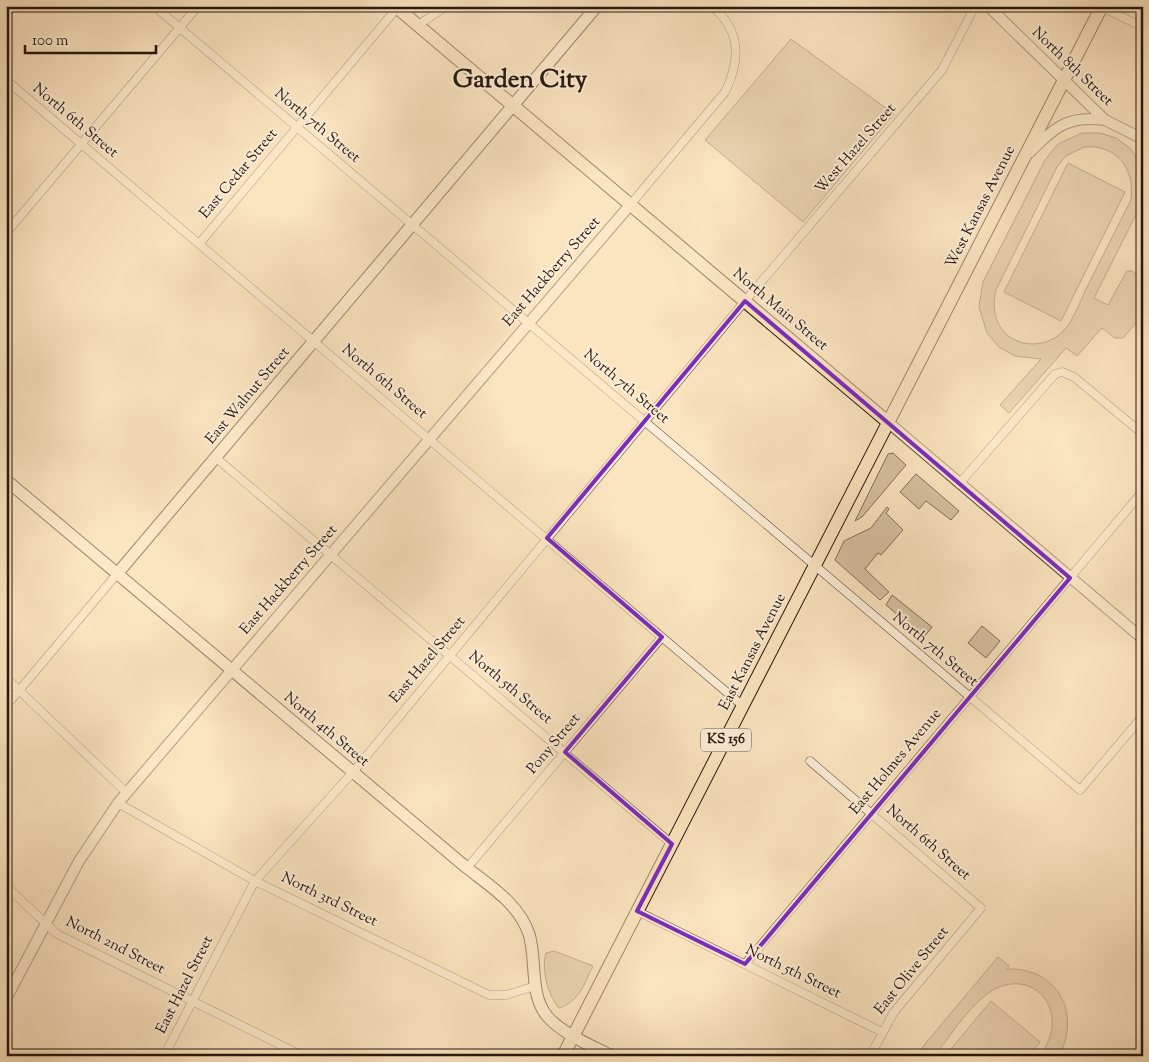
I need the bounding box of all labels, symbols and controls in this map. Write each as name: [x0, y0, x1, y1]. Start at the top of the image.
scale bar: [25, 22, 156, 54]
street label: North 8th Street: [1027, 23, 1117, 111]
text: 100 m: [32, 31, 69, 52]
district label: Garden City: [453, 63, 588, 99]
street label: North 6th Street: [28, 79, 122, 163]
street label: North 7th Street: [270, 84, 364, 168]
street label: West Hazel Street: [811, 99, 901, 199]
street label: East Cedar Street: [195, 125, 283, 223]
street label: West Kansas Avenue: [941, 142, 1021, 272]
street label: East Hackberry Street: [498, 213, 606, 331]
street label: North Main Street: [728, 264, 832, 356]
street label: North 6th Street: [337, 340, 431, 424]
street label: East Walnut Street: [201, 343, 295, 449]
street label: North 7th Street: [579, 345, 673, 429]
street label: East Hackberry Street: [235, 521, 343, 639]
street label: East Kansas Avenue: [714, 590, 792, 714]
street label: North 7th Street: [888, 608, 982, 692]
street label: East Hazel Street: [385, 612, 471, 708]
street label: North 5th Street: [464, 647, 556, 729]
street label: North 4th Street: [279, 688, 373, 772]
street label: East Holmes Avenue: [845, 704, 947, 820]
street label: Pony Street: [522, 709, 586, 779]
road number: KS 156: [701, 728, 751, 752]
street label: North 6th Street: [881, 800, 975, 886]
street label: North 3rd Street: [277, 868, 381, 932]
street label: North 2nd Street: [62, 912, 168, 980]
street label: East Olive Street: [870, 923, 954, 1019]
street label: East Hazel Street: [151, 932, 219, 1038]
street label: North 5th Street: [742, 940, 844, 1004]

